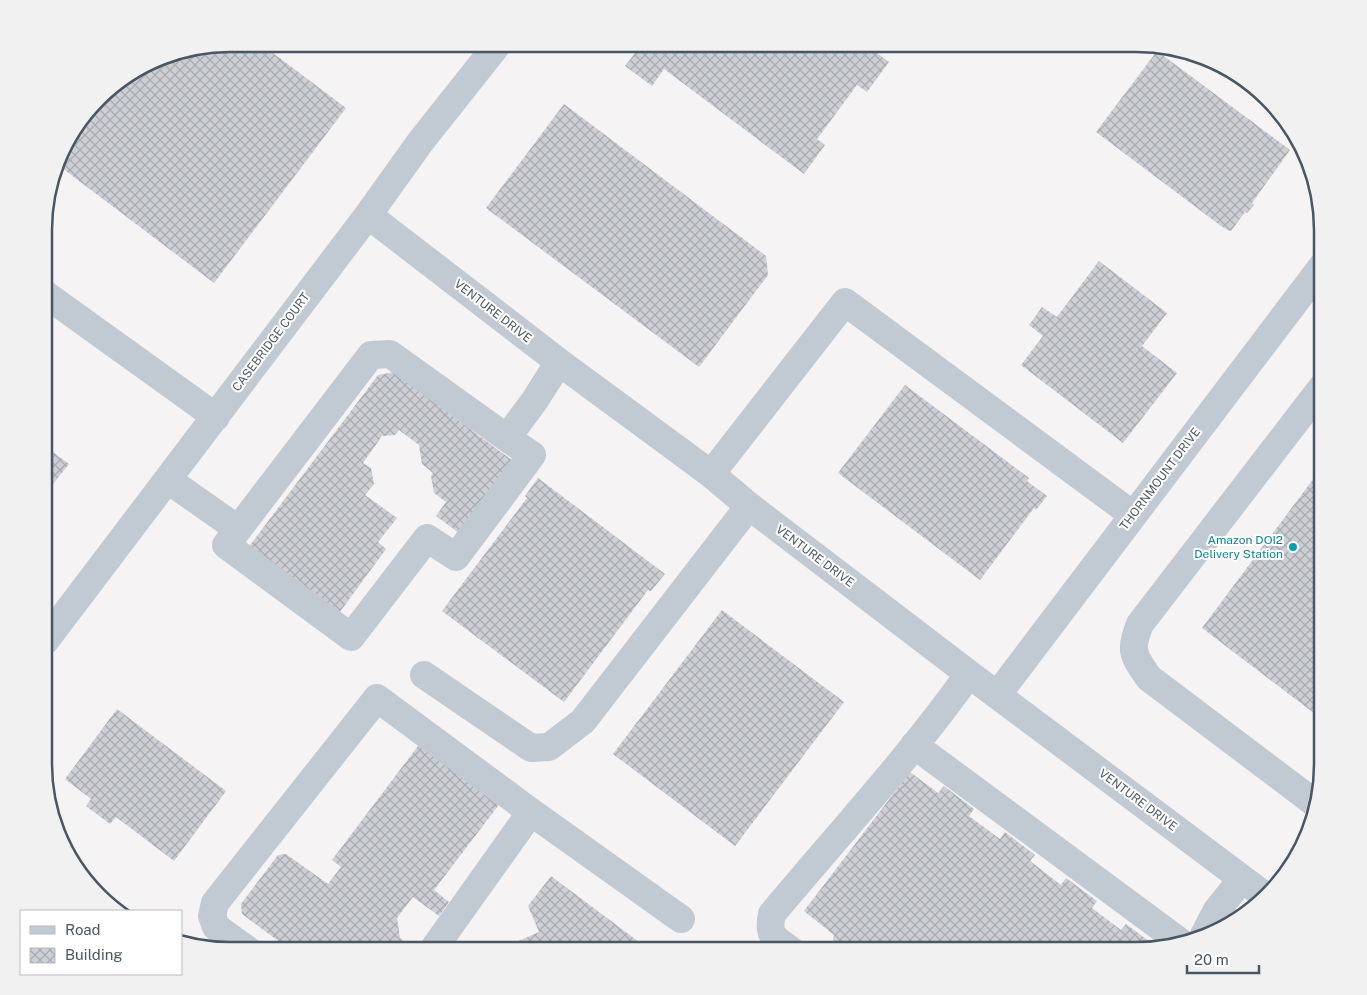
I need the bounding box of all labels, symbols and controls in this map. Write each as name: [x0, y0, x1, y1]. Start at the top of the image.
street label: VENTURE DRIVE: [452, 277, 534, 345]
street label: CASEBRIDGE COURT: [229, 290, 313, 394]
street label: THORNMOUNT DRIVE: [1117, 425, 1203, 533]
street label: VENTURE DRIVE: [773, 522, 857, 590]
place label: Amazon DOI2 Delivery Station: [1194, 533, 1283, 561]
marker: Amazon DOI2 Delivery Station: [1287, 541, 1299, 553]
street label: VENTURE DRIVE: [1096, 766, 1180, 834]
legend: [20, 910, 182, 975]
text: Road: [65, 921, 101, 938]
scale bar: [1187, 942, 1260, 974]
text: Building: [65, 946, 123, 963]
text: 20 m: [1194, 951, 1229, 968]

